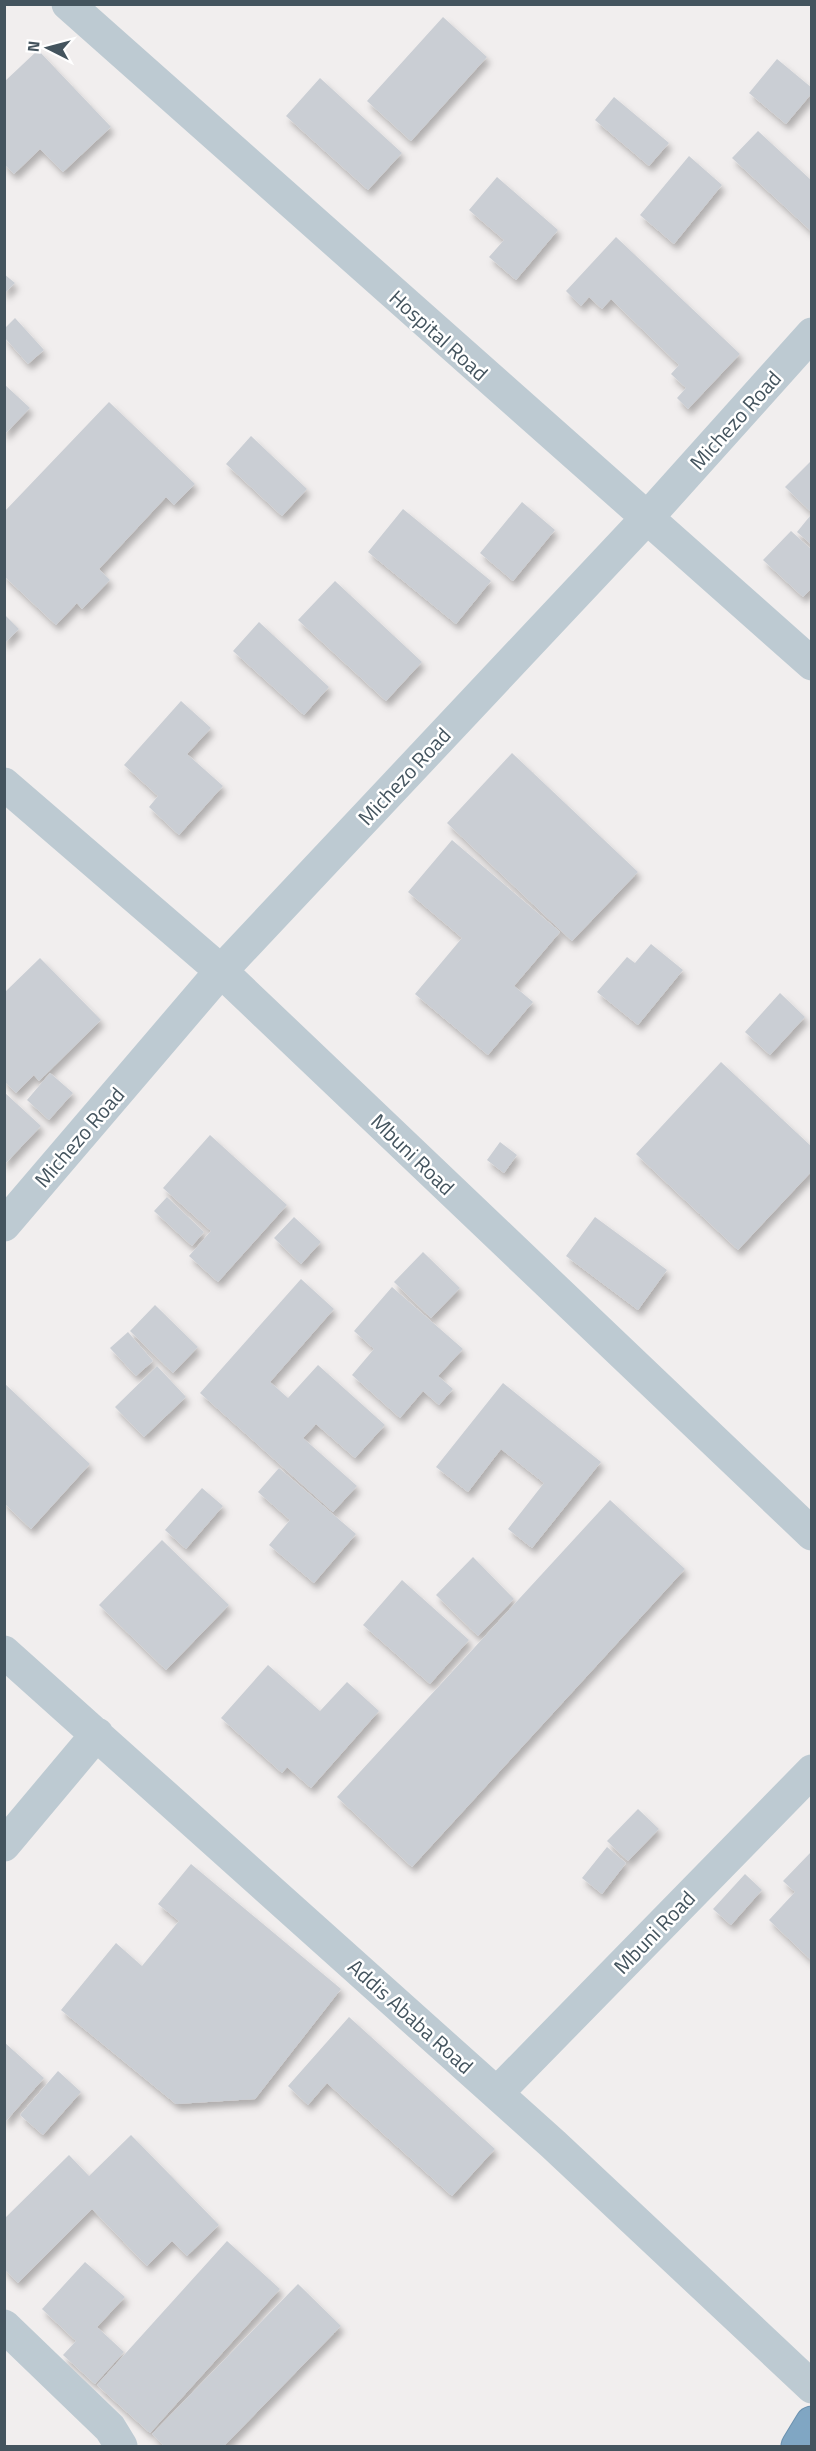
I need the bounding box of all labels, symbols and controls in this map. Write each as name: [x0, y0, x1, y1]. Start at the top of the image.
north arrow: [18, 18, 78, 78]
text: N: [21, 40, 46, 53]
street label: Hospital Road: [382, 282, 496, 388]
street label: Michezo Road: [682, 363, 788, 477]
street label: Michezo Road: [350, 720, 458, 832]
street label: Michezo Road: [26, 1080, 132, 1194]
street label: Mbuni Road: [364, 1106, 462, 1202]
street label: Mbuni Road: [606, 1883, 702, 1981]
street label: Addis Ababa Road: [341, 1951, 481, 2081]

